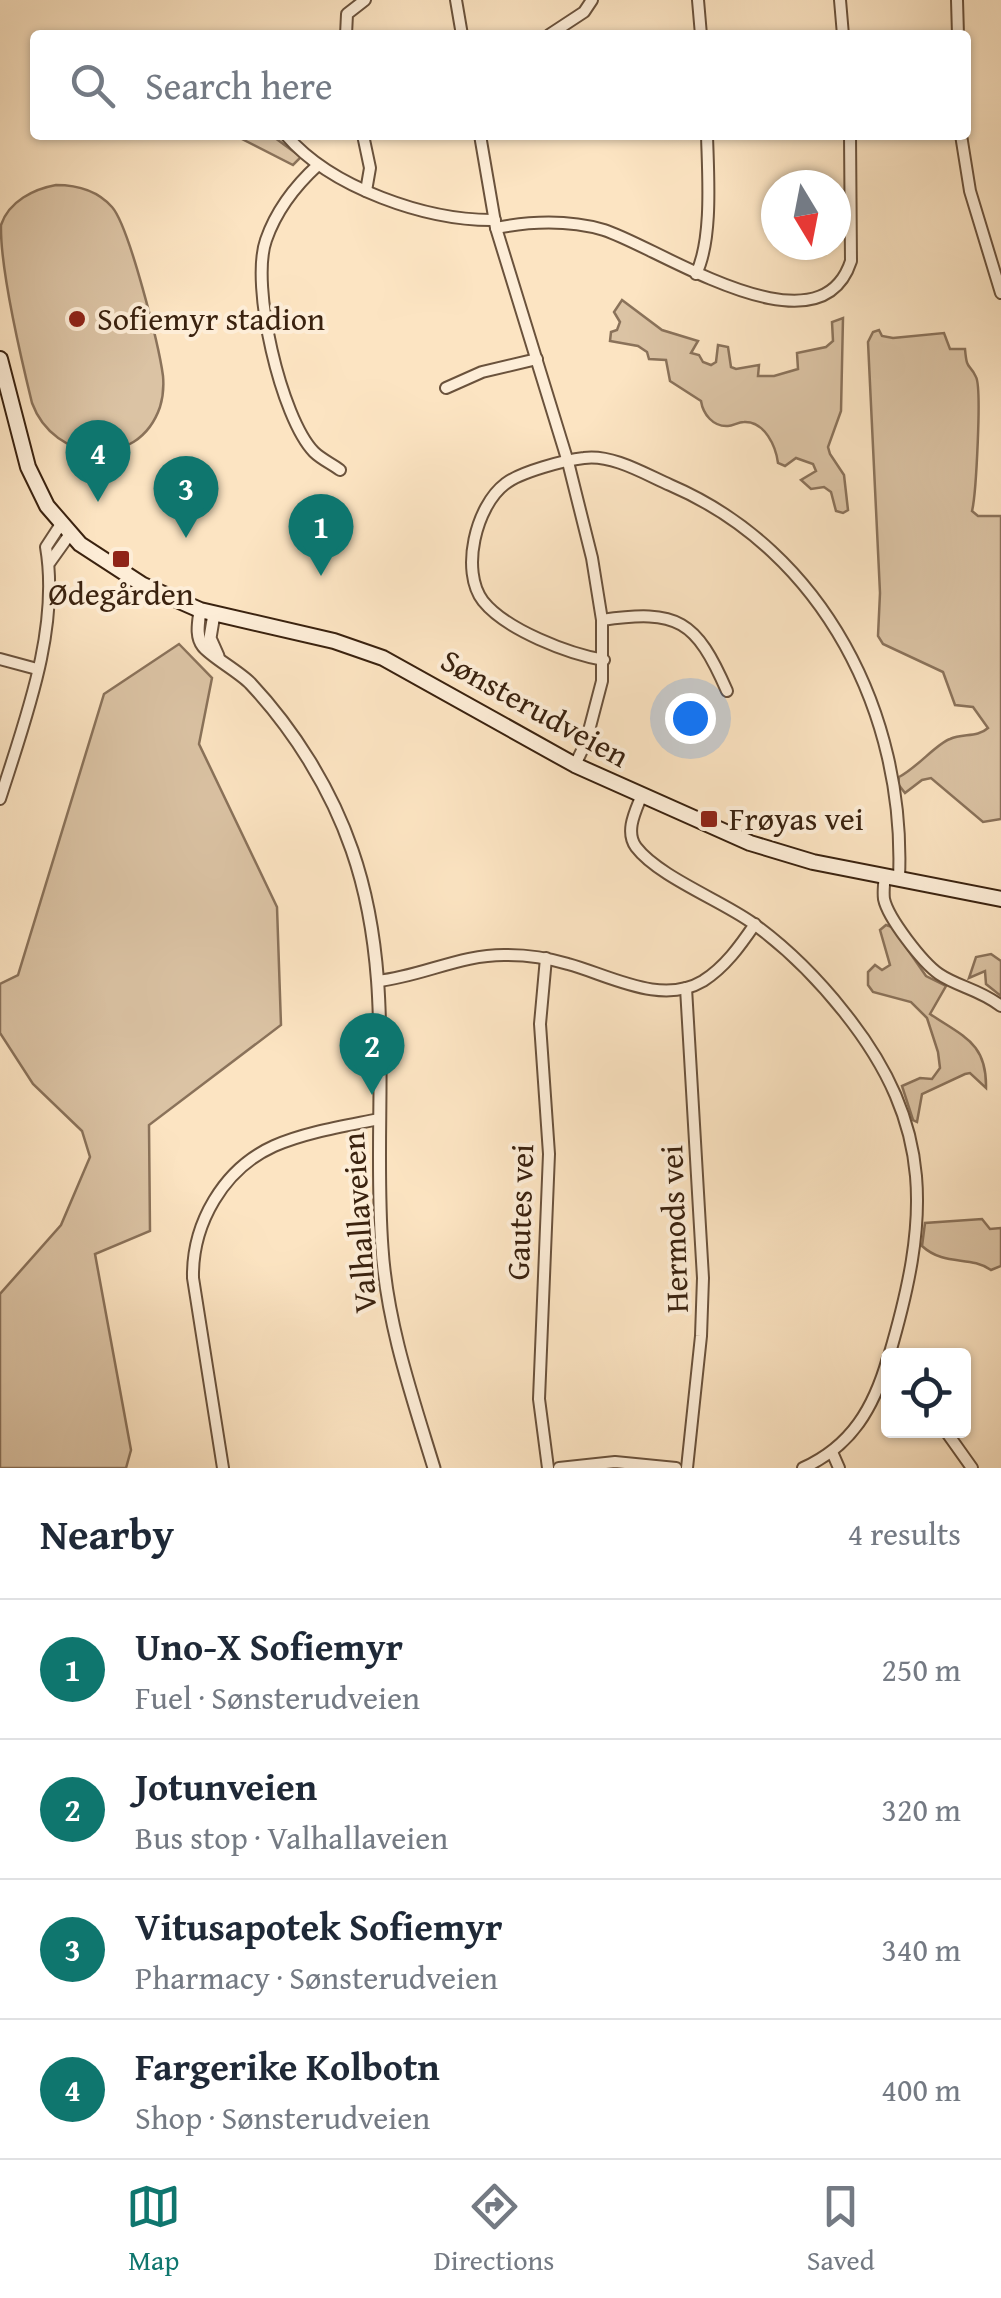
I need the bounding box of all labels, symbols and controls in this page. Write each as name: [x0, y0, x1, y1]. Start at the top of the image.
search box: [30, 30, 971, 140]
text: Search here: [145, 57, 333, 113]
icon: search: [65, 58, 120, 113]
north arrow: [761, 170, 851, 260]
place label: Sofiemyr stadion: [97, 295, 325, 342]
marker: Sofiemyr stadion: [66, 308, 88, 330]
pin: 4: [66, 420, 130, 502]
pin: 3: [154, 456, 218, 538]
pin: 1: [288, 494, 354, 576]
marker: Ødegården: [110, 548, 132, 570]
place label: Ødegården: [48, 570, 194, 617]
street label: Sønsterudveien: [433, 636, 638, 779]
your location: [665, 693, 716, 744]
place label: Frøyas vei: [729, 795, 864, 842]
marker: Frøyas vei: [698, 808, 720, 830]
pin: 2: [340, 1012, 404, 1095]
street label: Valhallaveien: [329, 1131, 388, 1315]
street label: Gautes vei: [494, 1143, 545, 1281]
street label: Hermods vei: [647, 1144, 700, 1314]
map controls: [881, 1348, 971, 1438]
button: locate: [881, 1348, 971, 1438]
text: Nearby: [40, 1503, 174, 1564]
text: 4 results: [848, 1510, 961, 1557]
text: Uno-X Sofiemyr: [135, 1618, 403, 1674]
text: 1: [64, 1646, 81, 1693]
text: 250 m: [882, 1646, 961, 1693]
text: Fuel · Sønsterudveien: [135, 1674, 420, 1721]
text: Jotunveien: [135, 1758, 317, 1814]
text: 2: [64, 1786, 81, 1833]
text: 320 m: [882, 1786, 961, 1833]
text: Bus stop · Valhallaveien: [135, 1814, 448, 1861]
text: Vitusapotek Sofiemyr: [135, 1898, 502, 1954]
text: 3: [64, 1926, 81, 1973]
text: 340 m: [882, 1926, 961, 1973]
text: Pharmacy · Sønsterudveien: [135, 1954, 498, 2001]
text: Fargerike Kolbotn: [135, 2038, 440, 2094]
text: 4: [64, 2066, 81, 2113]
text: 400 m: [882, 2066, 961, 2113]
text: Shop · Sønsterudveien: [135, 2094, 430, 2141]
tab: Map: [126, 2179, 181, 2280]
tab: Directions: [434, 2179, 554, 2280]
tab: Saved: [807, 2179, 875, 2280]

